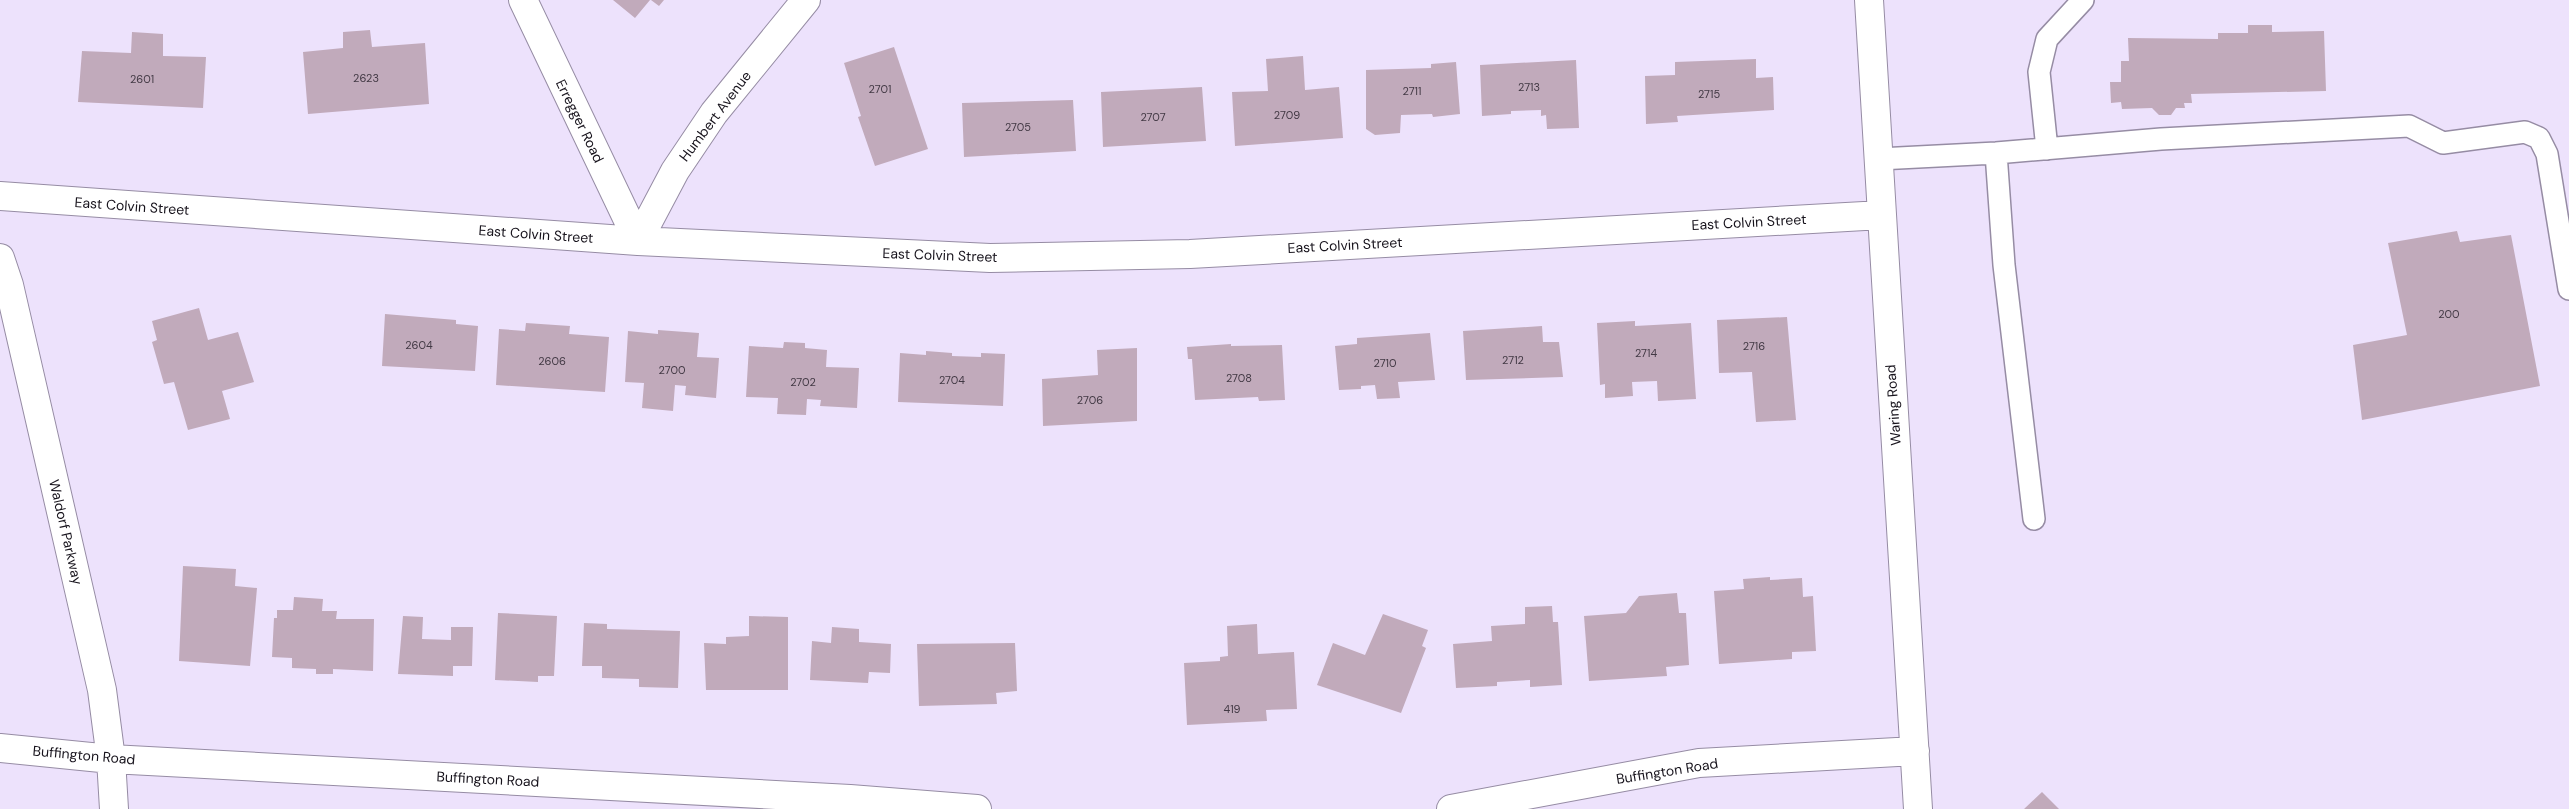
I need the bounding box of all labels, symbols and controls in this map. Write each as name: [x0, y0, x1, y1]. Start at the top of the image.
street label: Humbert Avenue: [675, 67, 755, 165]
house number: 2623: [353, 71, 379, 85]
house number: 2601: [130, 72, 154, 86]
street label: Erregger Road: [552, 76, 608, 166]
house number: 2713: [1518, 80, 1540, 94]
house number: 2701: [869, 82, 891, 96]
house number: 2711: [1403, 84, 1421, 98]
house number: 2715: [1698, 87, 1720, 101]
house number: 2709: [1274, 108, 1300, 122]
house number: 2707: [1140, 110, 1166, 124]
house number: 2705: [1005, 120, 1031, 134]
street label: East Colvin Street: [74, 193, 190, 219]
street label: East Colvin Street: [1691, 210, 1807, 234]
street label: East Colvin Street: [478, 221, 594, 247]
street label: East Colvin Street: [1287, 233, 1403, 257]
street label: East Colvin Street: [882, 244, 998, 266]
house number: 200: [2438, 307, 2460, 321]
house number: 2604: [405, 338, 433, 352]
house number: 2716: [1743, 339, 1765, 353]
house number: 2714: [1635, 346, 1657, 360]
house number: 2712: [1502, 353, 1524, 367]
house number: 2606: [538, 354, 566, 368]
house number: 2710: [1373, 356, 1397, 370]
house number: 2700: [659, 363, 685, 377]
street label: Waring Road: [1881, 364, 1905, 446]
house number: 2708: [1226, 371, 1252, 385]
house number: 2704: [939, 373, 965, 387]
house number: 2702: [790, 375, 816, 389]
house number: 2706: [1077, 393, 1103, 407]
street label: Waldorf Parkway: [45, 478, 87, 587]
house number: 419: [1223, 702, 1241, 716]
street label: Buffington Road: [32, 742, 136, 768]
street label: Buffington Road: [1615, 754, 1719, 788]
street label: Buffington Road: [436, 767, 540, 791]

